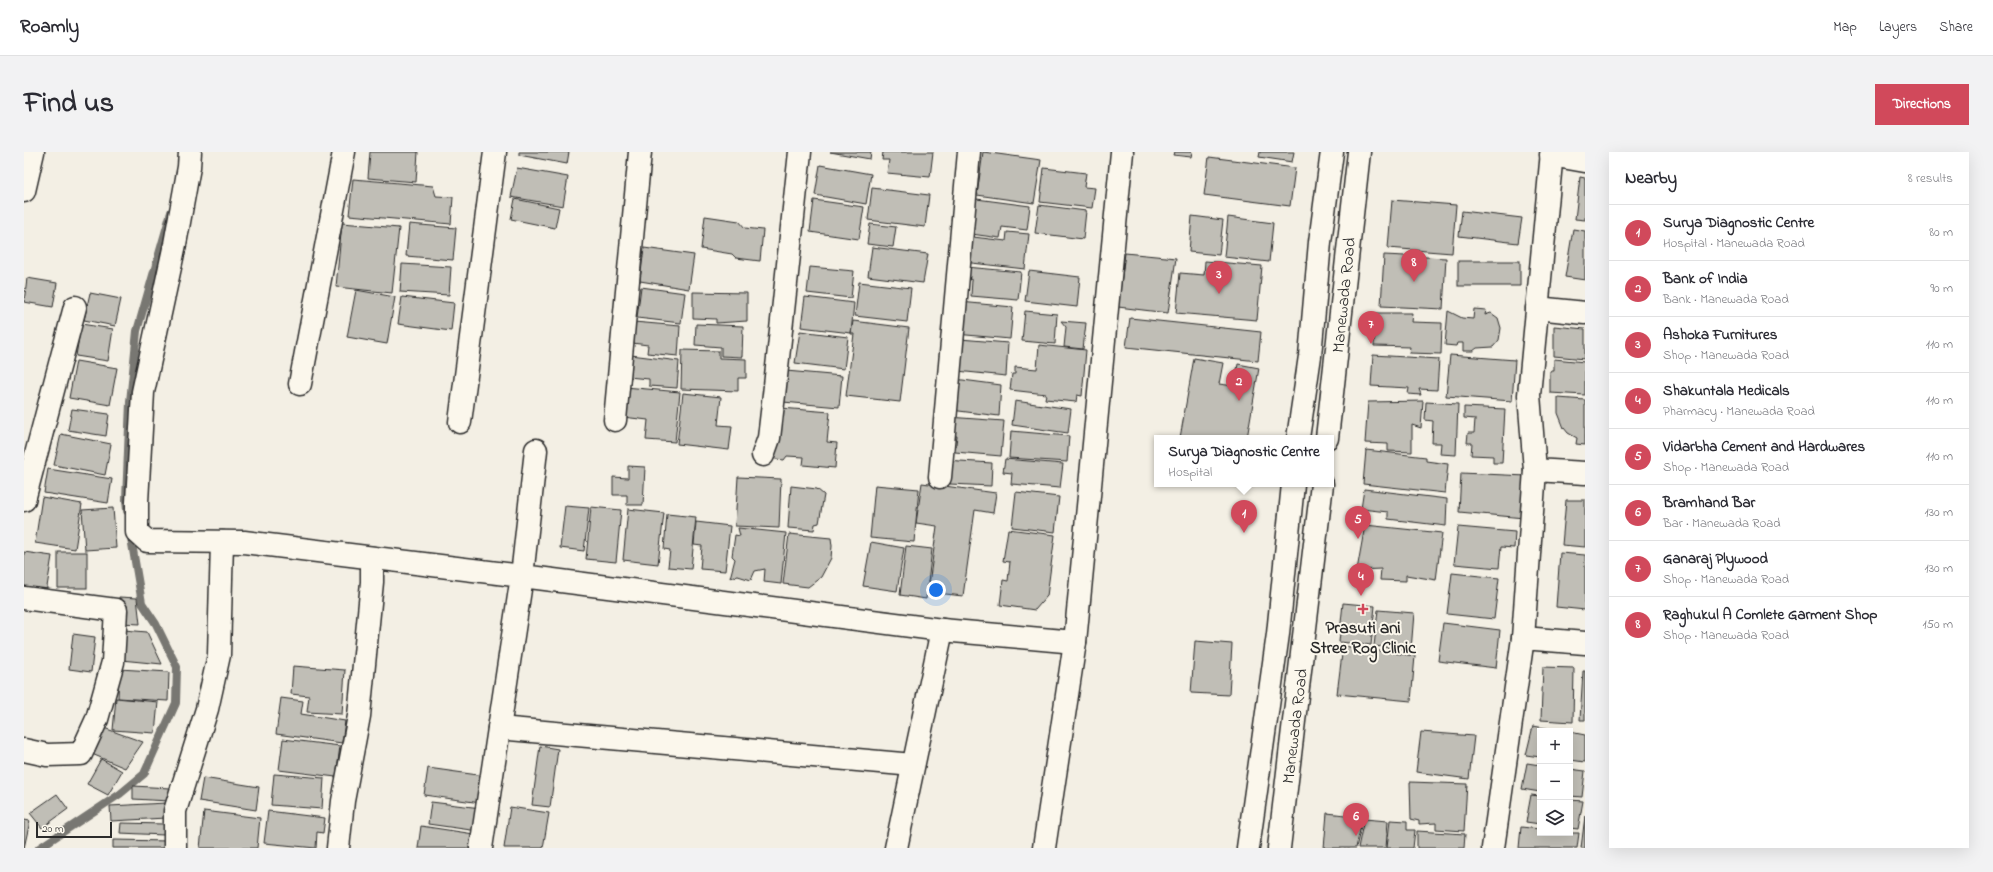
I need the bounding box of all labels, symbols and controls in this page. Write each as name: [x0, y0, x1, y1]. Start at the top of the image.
text: Roamly: [20, 14, 79, 41]
text: Map: [1833, 17, 1857, 38]
text: Layers: [1879, 17, 1917, 38]
text: Share: [1939, 17, 1973, 38]
text: Find us: [24, 84, 114, 125]
button: Directions: [1875, 84, 1969, 125]
text: Nearby: [1625, 166, 1677, 191]
text: 8 results: [1908, 169, 1953, 188]
text: Surya Diagnostic Centre: [1663, 212, 1814, 234]
text: 1: [1636, 223, 1640, 242]
text: 80 m: [1929, 223, 1953, 242]
text: Hospital · Manewada Road: [1663, 234, 1805, 253]
street label: Manewada Road: [1326, 236, 1363, 354]
pin: 8: [1401, 249, 1427, 282]
pin: 3: [1206, 261, 1232, 294]
text: Bank of India: [1663, 268, 1748, 290]
text: 2: [1635, 279, 1641, 298]
text: 90 m: [1930, 279, 1953, 298]
text: Bank · Manewada Road: [1663, 290, 1789, 309]
pin: 7: [1358, 311, 1384, 344]
text: Ashoka Furnitures: [1663, 324, 1777, 346]
text: 3: [1635, 335, 1641, 354]
text: 110 m: [1926, 335, 1953, 354]
text: Shop · Manewada Road: [1663, 346, 1789, 365]
pin: 2: [1226, 368, 1252, 401]
text: Shakuntala Medicals: [1663, 380, 1790, 402]
text: 4: [1635, 391, 1641, 410]
text: 110 m: [1926, 391, 1953, 410]
text: Pharmacy · Manewada Road: [1663, 402, 1815, 421]
popup: [1154, 435, 1334, 487]
text: Vidarbha Cement and Hardwares: [1663, 436, 1865, 458]
text: Surya Diagnostic Centre: [1168, 441, 1320, 463]
text: 5: [1634, 447, 1642, 466]
text: 110 m: [1926, 447, 1953, 466]
text: Shop · Manewada Road: [1663, 458, 1789, 477]
text: Hospital: [1168, 463, 1212, 482]
text: Bramhand Bar: [1663, 492, 1755, 514]
pin: 1: [1231, 500, 1257, 533]
text: 6: [1635, 503, 1641, 522]
text: 130 m: [1925, 503, 1953, 522]
pin: 5: [1345, 506, 1371, 539]
text: Bar · Manewada Road: [1663, 514, 1781, 533]
text: Ganaraj Plywood: [1663, 548, 1768, 570]
text: 7: [1635, 559, 1641, 578]
text: 130 m: [1925, 559, 1953, 578]
pin: 4: [1348, 563, 1374, 596]
text: Shop · Manewada Road: [1663, 570, 1789, 589]
your location: [926, 580, 946, 600]
marker: Prasuti ani Stree Rog Clinic: [1357, 603, 1369, 615]
text: Raghukul A Comlete Garment Shop: [1663, 604, 1877, 626]
text: 8: [1636, 615, 1640, 634]
text: 150 m: [1922, 615, 1953, 634]
place label: Prasuti ani Stree Rog Clinic: [1310, 616, 1416, 663]
text: Shop · Manewada Road: [1663, 626, 1789, 645]
street label: Manewada Road: [1276, 667, 1315, 785]
map controls: [1537, 728, 1573, 836]
button: +: [1537, 728, 1573, 764]
button: −: [1537, 764, 1573, 800]
button: layers: [1537, 800, 1573, 836]
pin: 6: [1343, 803, 1369, 836]
scale bar: [36, 820, 112, 839]
text: 20 m: [42, 821, 64, 837]

